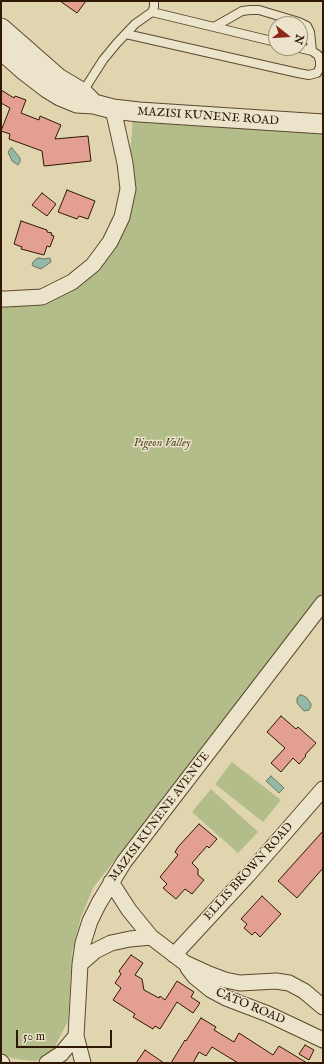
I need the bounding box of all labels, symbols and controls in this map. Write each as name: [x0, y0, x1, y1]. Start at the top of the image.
north arrow: [268, 16, 308, 56]
text: N: [290, 33, 307, 46]
street label: MAZISI KUNENE ROAD: [137, 105, 279, 129]
park label: Pigeon Valley: [133, 437, 191, 451]
street label: MAZISI KUNENE AVENUE: [107, 750, 213, 884]
street label: ELLIS BROWN ROAD: [201, 820, 297, 924]
street label: CATO ROAD: [213, 986, 287, 1028]
scale bar: [18, 1022, 114, 1048]
text: 50 m: [23, 1029, 45, 1044]

